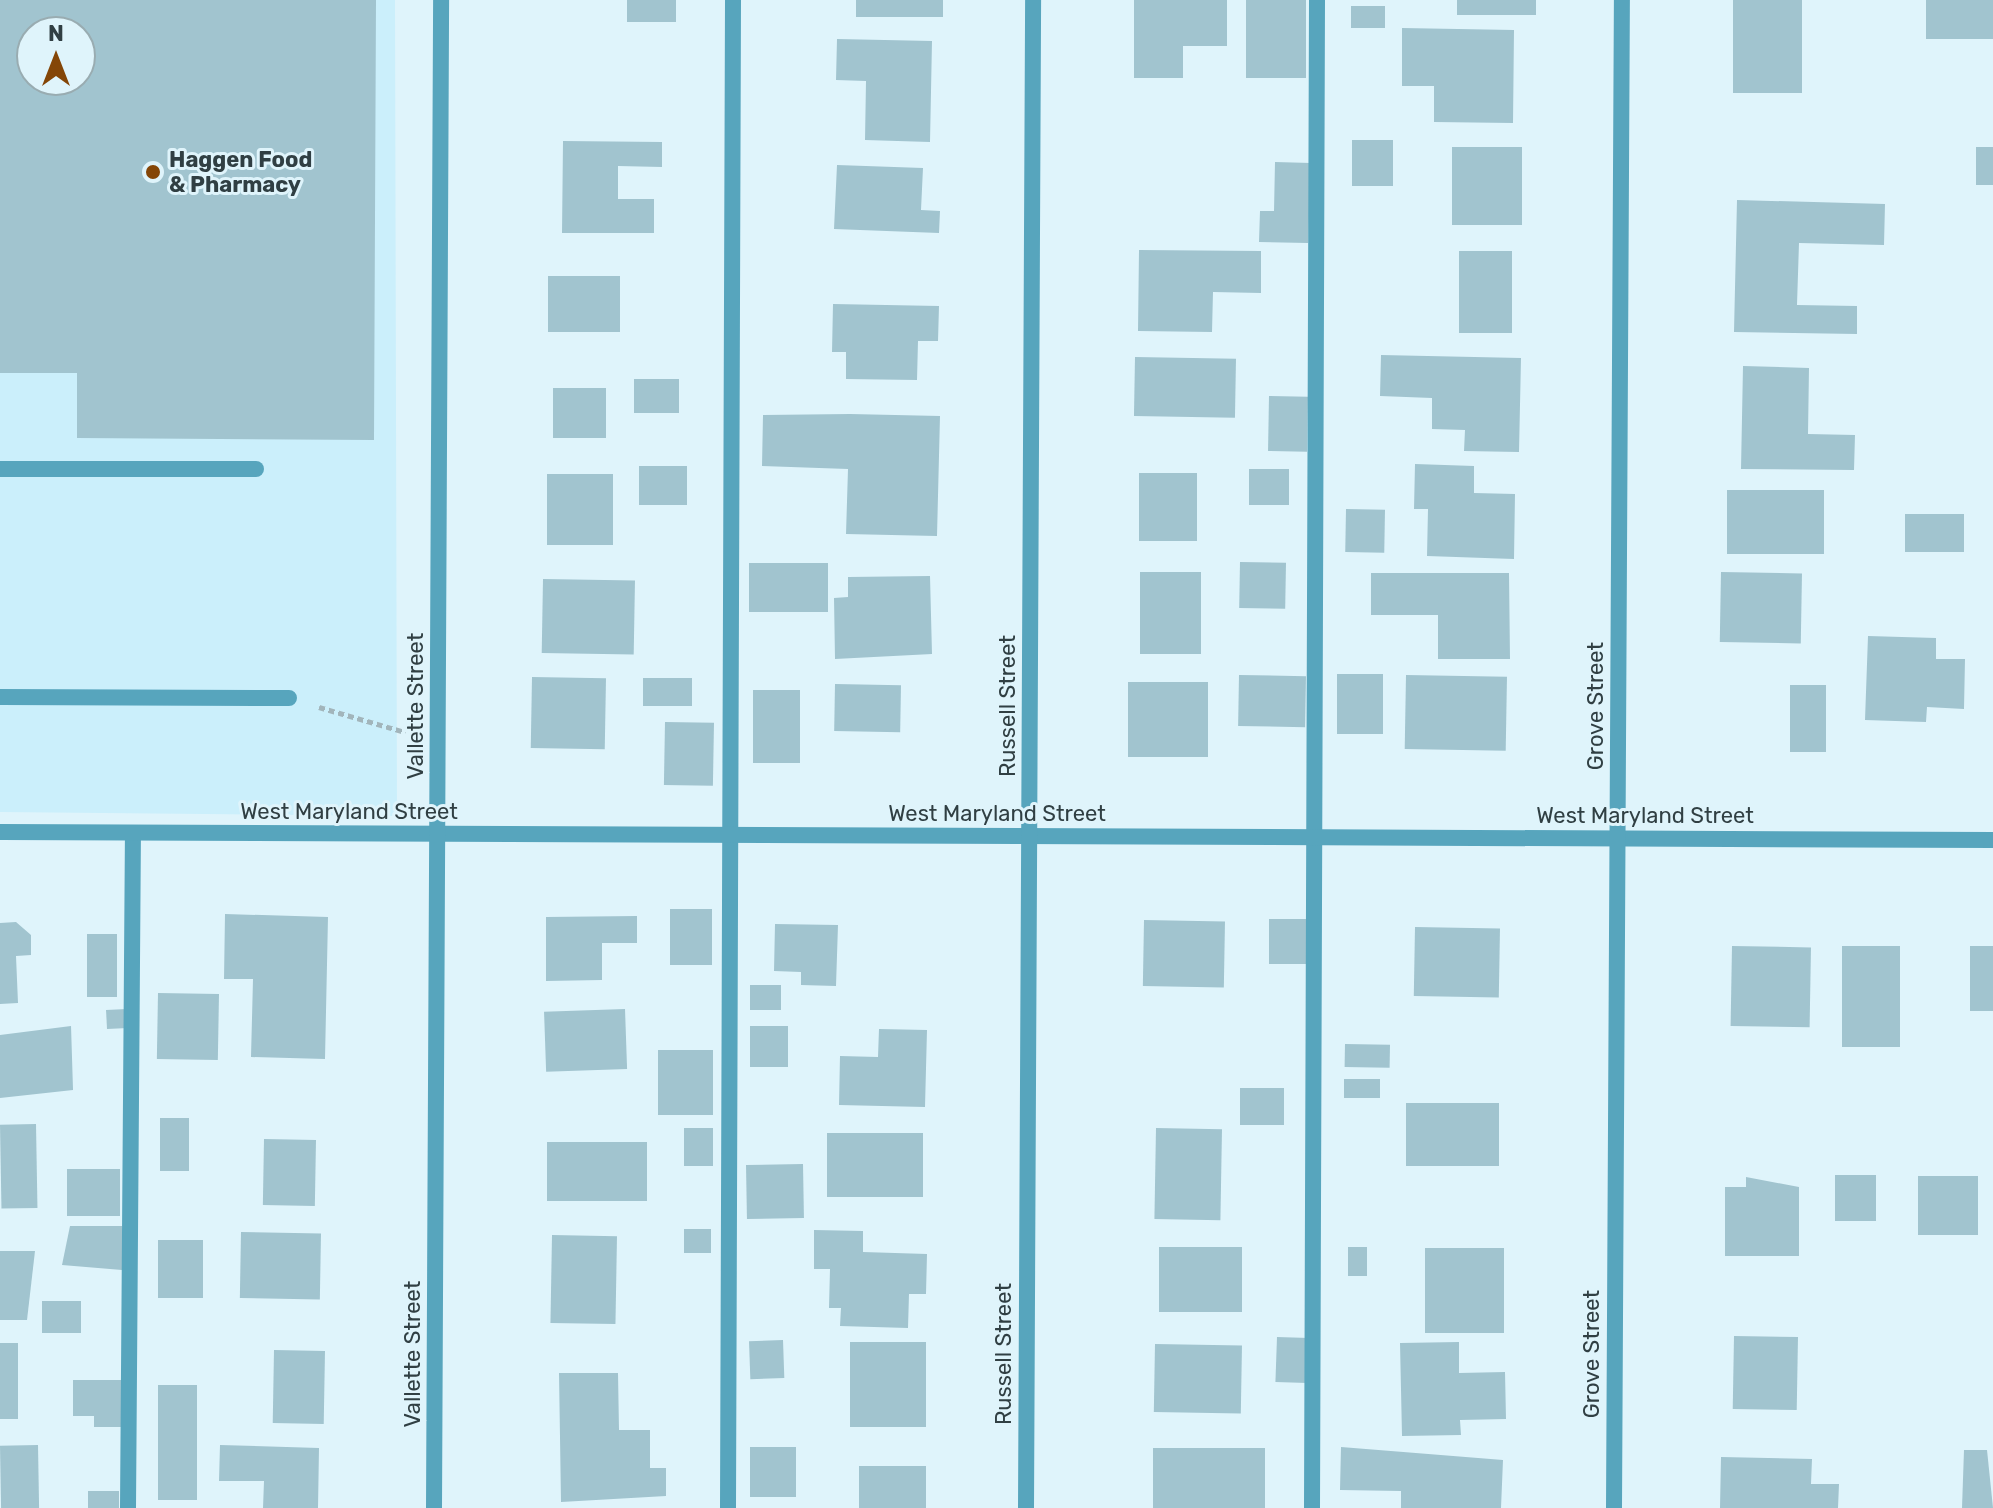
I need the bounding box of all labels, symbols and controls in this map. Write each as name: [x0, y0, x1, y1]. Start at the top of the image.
north arrow: [16, 16, 96, 96]
text: N: [48, 20, 64, 47]
place label: Haggen Food & Pharmacy: [169, 146, 312, 198]
marker: Haggen Food & Pharmacy: [144, 163, 162, 181]
street label: Vallette Street: [403, 633, 429, 779]
street label: Russell Street: [995, 635, 1021, 777]
street label: Grove Street: [1583, 642, 1609, 770]
street label: West Maryland Street: [240, 799, 458, 825]
street label: West Maryland Street: [888, 801, 1106, 827]
street label: West Maryland Street: [1536, 803, 1754, 829]
street label: Vallette Street: [400, 1281, 426, 1427]
street label: Russell Street: [991, 1283, 1017, 1425]
street label: Grove Street: [1579, 1290, 1605, 1418]

